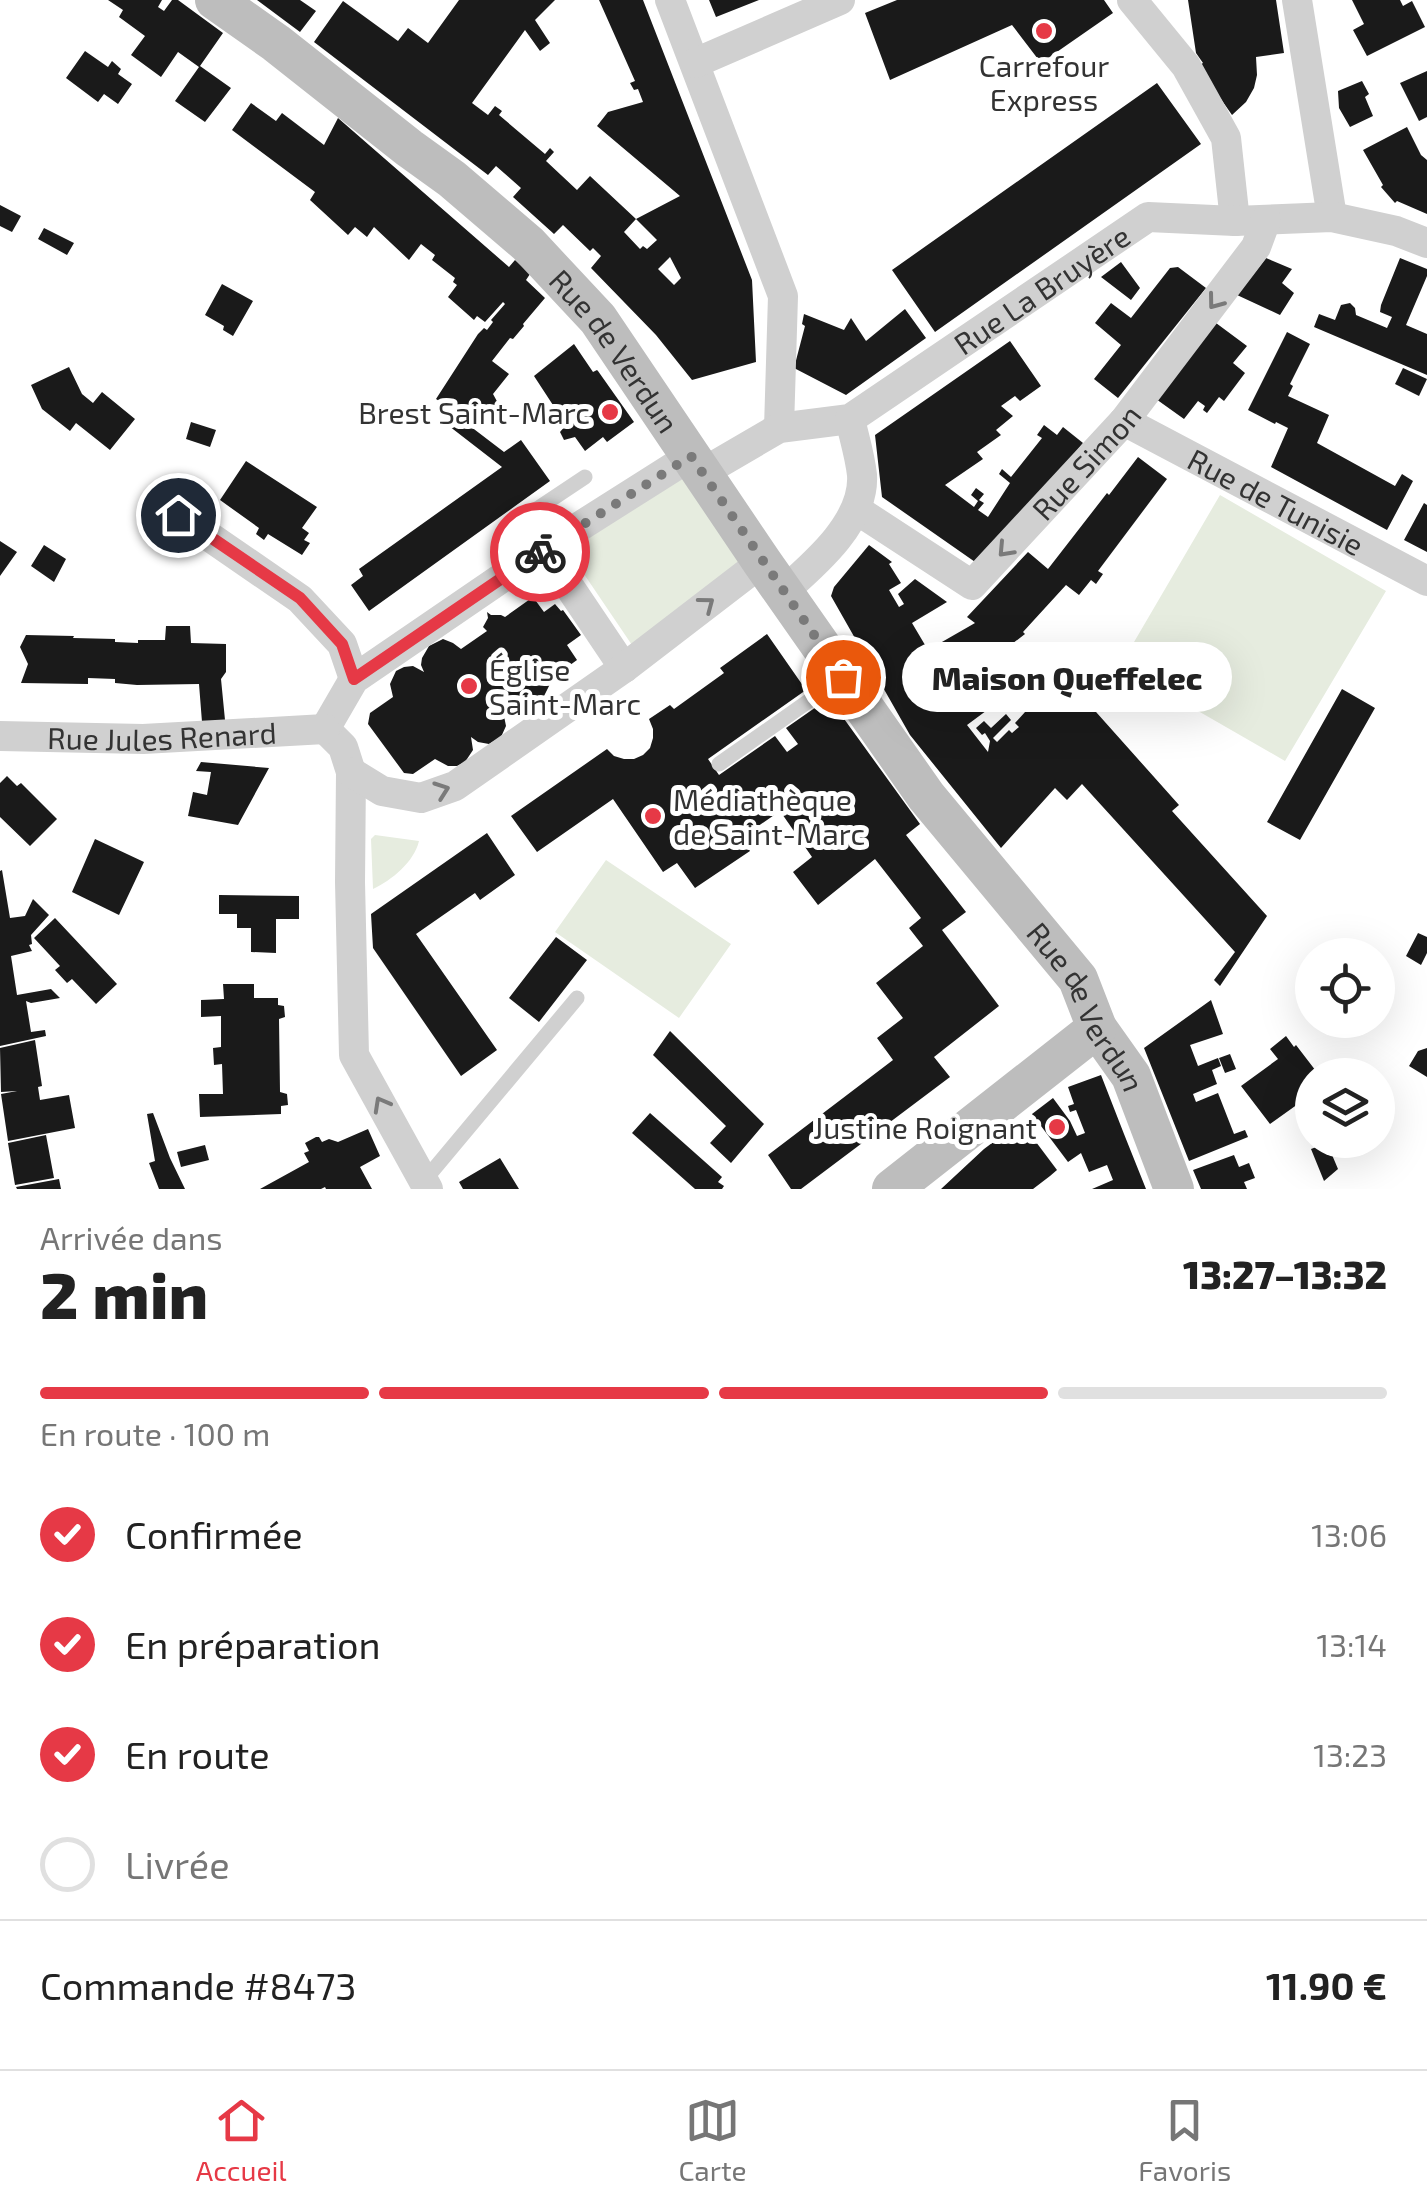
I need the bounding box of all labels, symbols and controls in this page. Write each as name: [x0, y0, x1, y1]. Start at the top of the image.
marker: Carrefour Express: [1033, 20, 1055, 42]
place label: Carrefour Express: [979, 47, 1109, 117]
street label: Rue La Bruyère: [947, 217, 1136, 362]
street label: Rue de Verdun: [543, 261, 687, 439]
one-way arrow: [1209, 291, 1226, 309]
place label: Brest Saint-Marc: [358, 394, 590, 430]
street label: Rue Simon: [1024, 397, 1148, 527]
marker: Brest Saint-Marc: [599, 401, 621, 423]
street label: Rue de Tunisie: [1182, 440, 1370, 562]
pin: [136, 473, 221, 558]
icon: home: [151, 488, 206, 543]
courier: [490, 502, 590, 602]
icon: bike: [513, 525, 568, 580]
one-way arrow: [999, 538, 1017, 556]
one-way arrow: [696, 598, 714, 616]
pin: [801, 635, 886, 720]
callout: Maison Queffelec: [903, 642, 1233, 712]
icon: bag: [816, 650, 871, 705]
place label: Église Saint-Marc: [489, 651, 641, 721]
text: Maison Queffelec: [932, 658, 1202, 696]
marker: Église Saint-Marc: [458, 675, 480, 697]
street label: Rue Jules Renard: [47, 714, 278, 757]
one-way arrow: [432, 781, 449, 802]
place label: Médiathèque de Saint-Marc: [673, 781, 865, 851]
marker: Médiathèque de Saint-Marc: [642, 805, 664, 827]
street label: Rue de Verdun: [1020, 915, 1153, 1096]
map controls: [1295, 938, 1395, 1158]
button: locate: [1295, 938, 1395, 1038]
button: layers: [1295, 1058, 1395, 1158]
one-way arrow: [373, 1096, 393, 1114]
place label: Justine Roignant: [813, 1109, 1037, 1145]
marker: Justine Roignant: [1046, 1116, 1068, 1138]
text: Arrivée dans: [40, 1218, 223, 1256]
text: 13:27–13:32: [1183, 1251, 1387, 1297]
text: 2 min: [40, 1254, 208, 1332]
text: En route · 100 m: [40, 1414, 270, 1452]
icon: check: [40, 1507, 95, 1562]
text: Confirmée: [125, 1511, 303, 1557]
text: 13:06: [1311, 1515, 1387, 1553]
icon: check: [40, 1617, 95, 1672]
text: En préparation: [125, 1621, 381, 1667]
text: 13:14: [1317, 1625, 1387, 1663]
icon: check: [40, 1727, 95, 1782]
text: En route: [125, 1731, 270, 1777]
text: 13:23: [1313, 1735, 1387, 1773]
text: Livrée: [125, 1841, 230, 1887]
text: Commande #8473: [40, 1962, 356, 2008]
text: 11.90 €: [1266, 1962, 1387, 2008]
tab: Accueil: [196, 2093, 287, 2187]
tab: Carte: [678, 2093, 747, 2187]
tab: Favoris: [1138, 2093, 1231, 2187]

